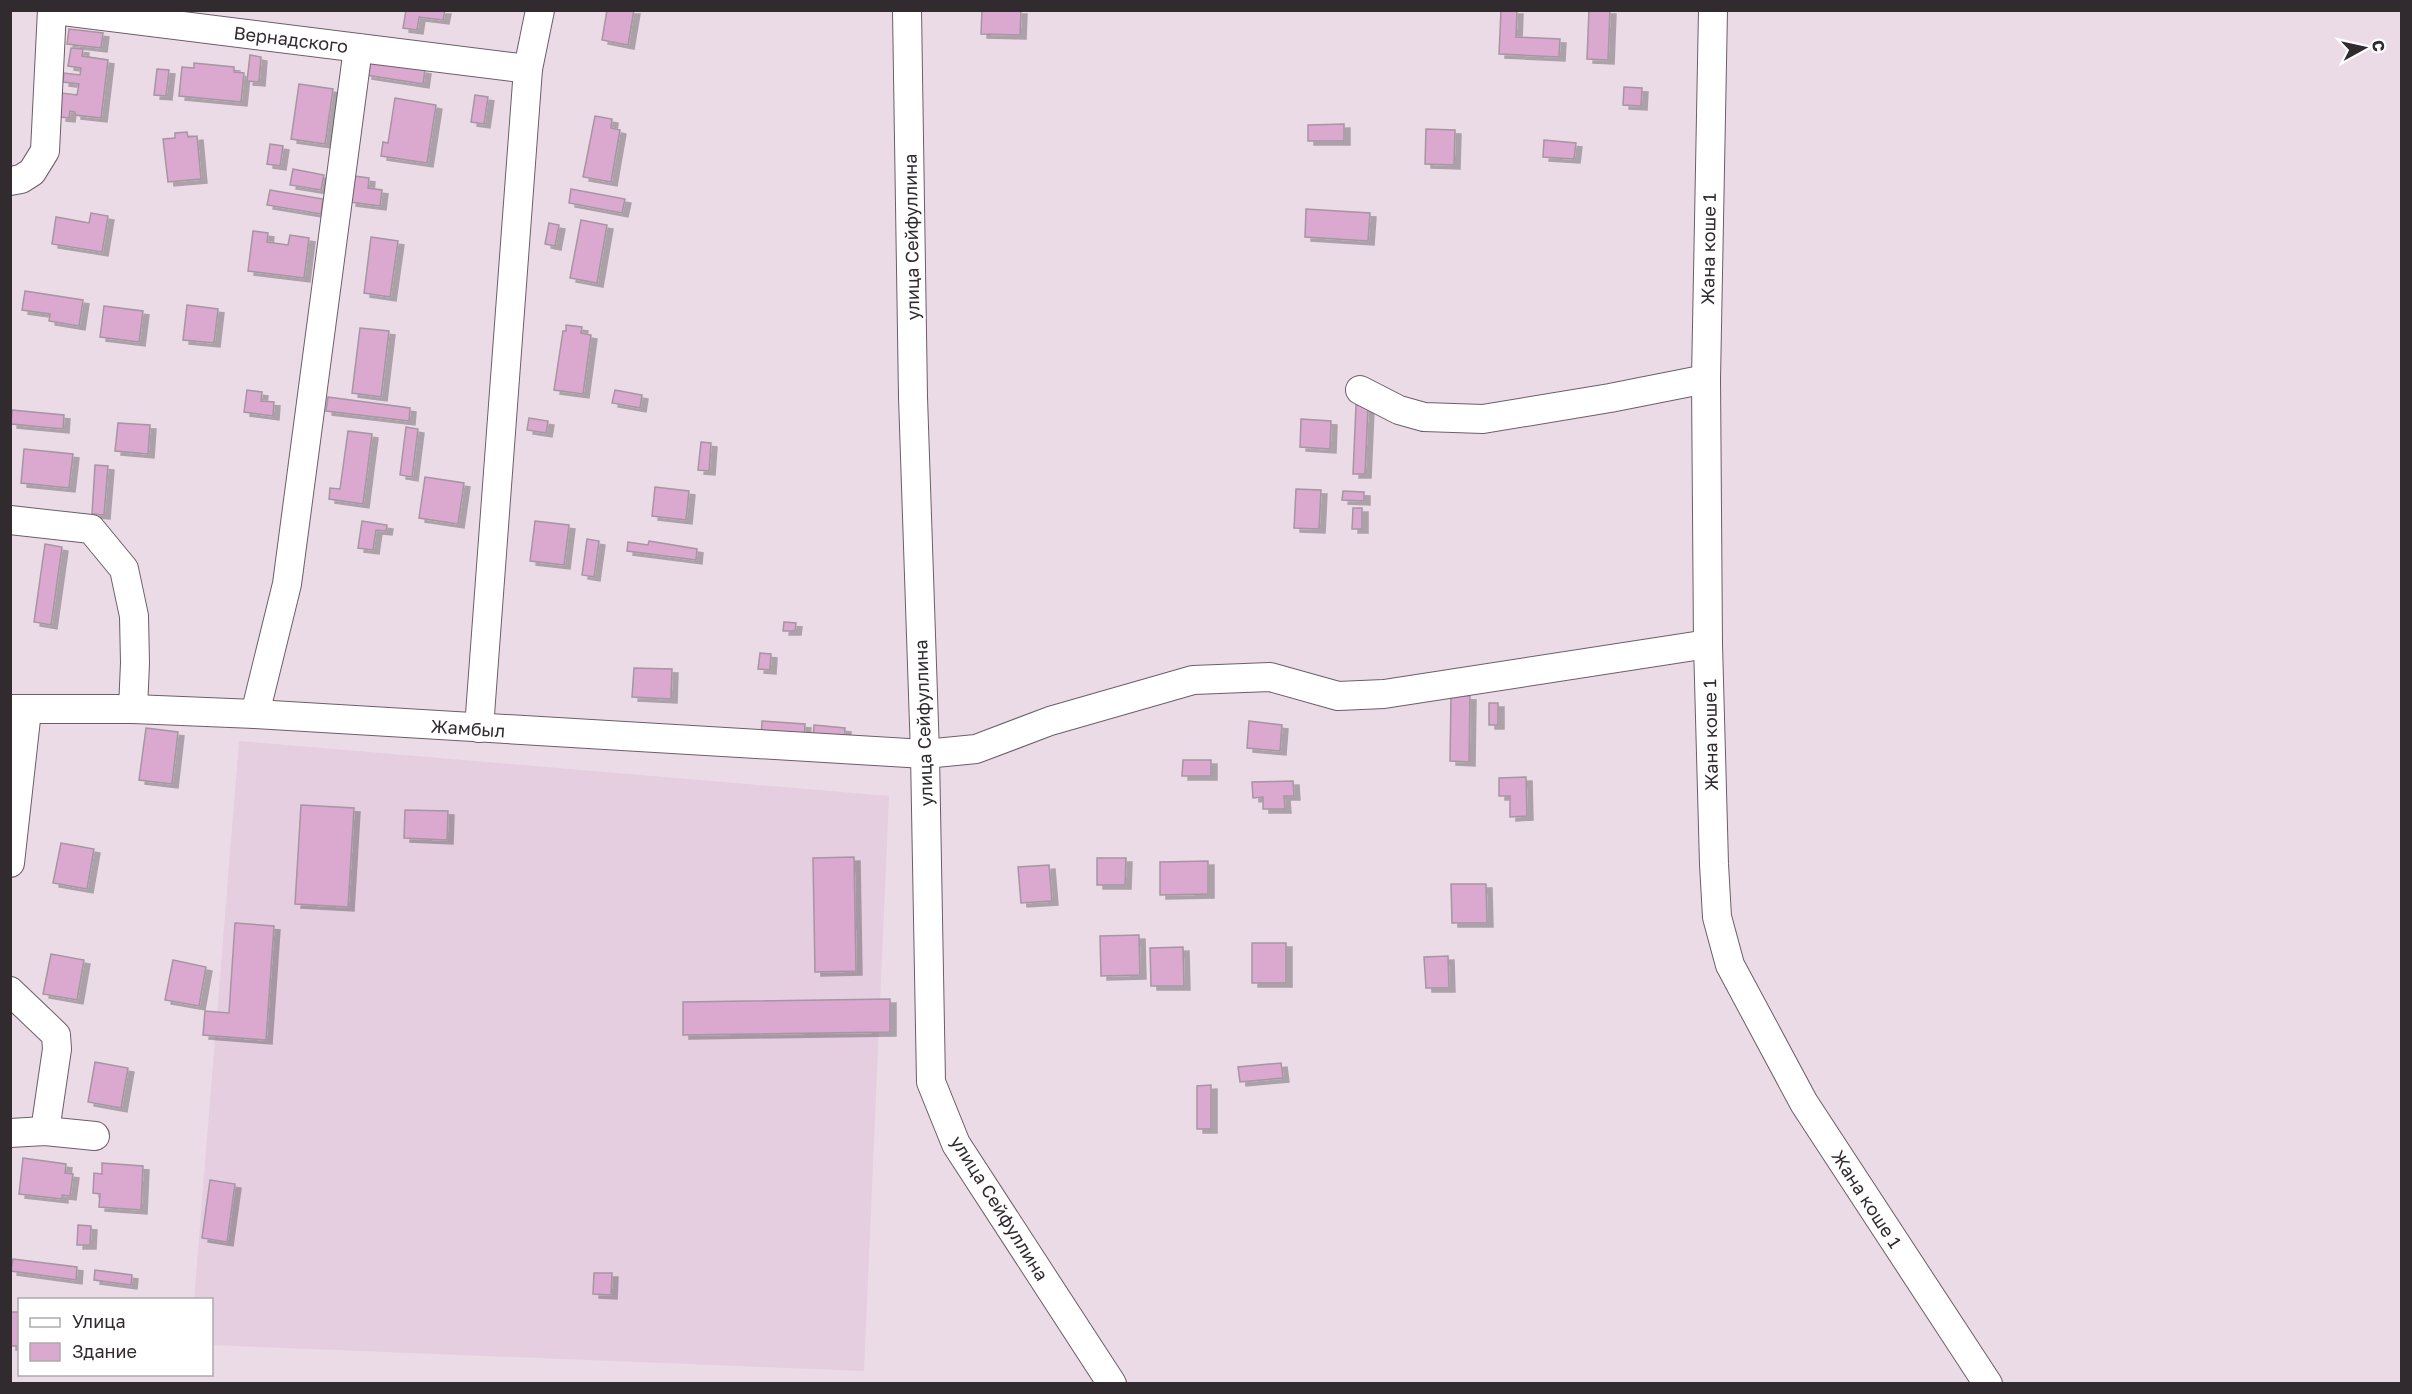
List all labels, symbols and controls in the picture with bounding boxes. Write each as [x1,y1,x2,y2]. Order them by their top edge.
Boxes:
north arrow [2334,18,2394,78]
street label: Вернадского [233,21,349,57]
text: С [2368,39,2390,53]
street label: улица Сейфуллина [899,153,923,321]
street label: Жана коше 1 [1696,193,1720,305]
street label: улица Сейфуллина [909,639,937,807]
street label: Жана коше 1 [1698,679,1722,791]
street label: Жамбыл [430,714,506,742]
street label: улица Сейфуллина [946,1131,1054,1285]
street label: Жана коше 1 [1827,1146,1907,1252]
legend [18,1298,213,1376]
text: Улица [72,1310,126,1332]
text: Здание [72,1340,137,1362]

